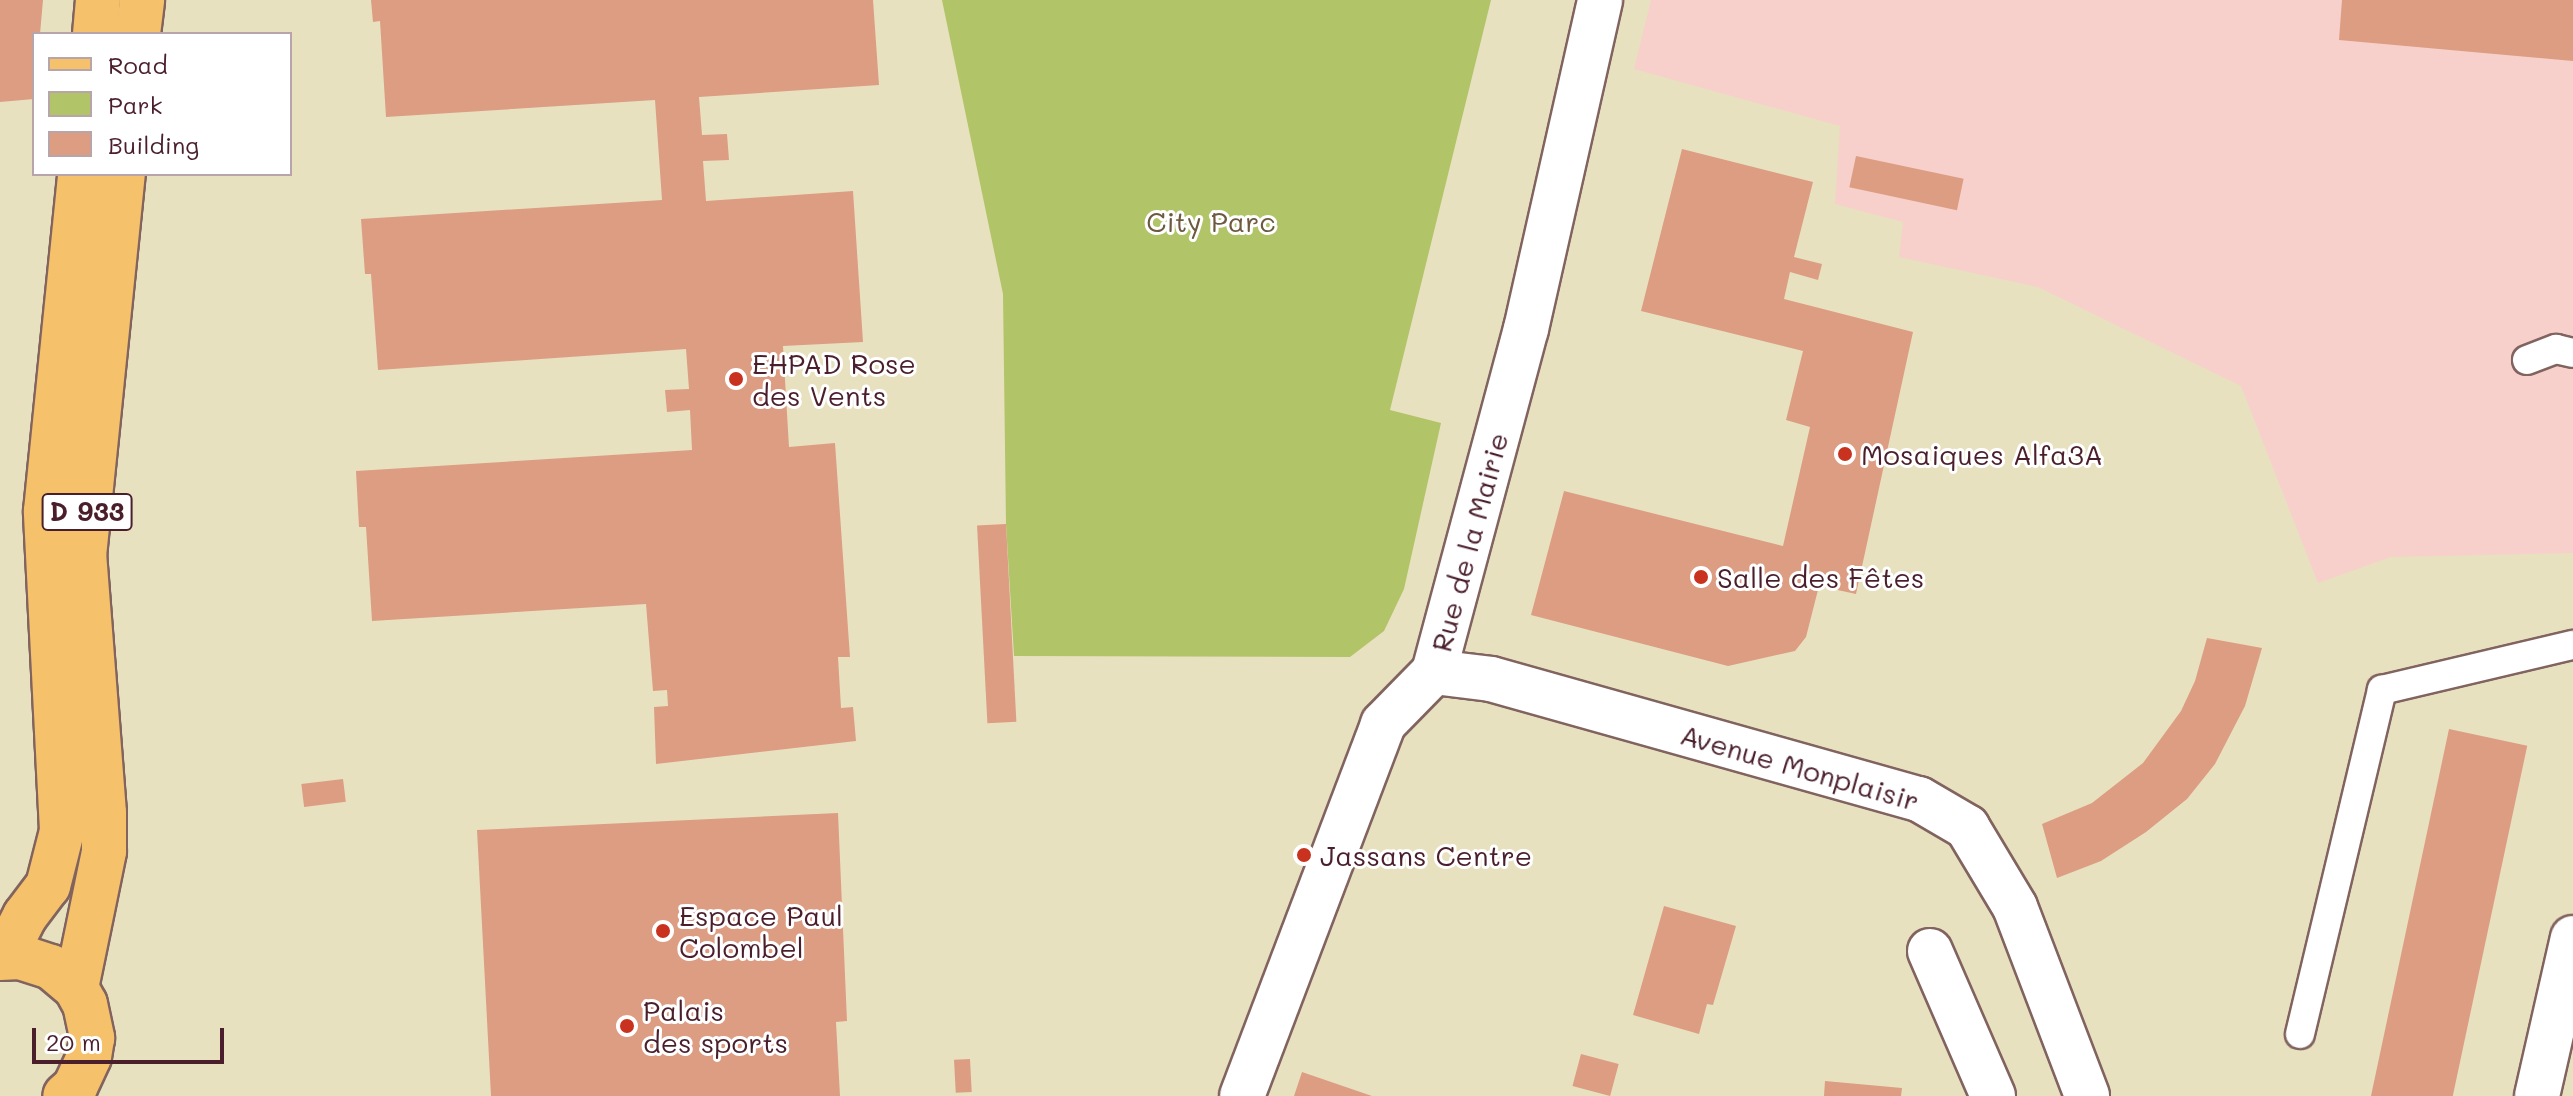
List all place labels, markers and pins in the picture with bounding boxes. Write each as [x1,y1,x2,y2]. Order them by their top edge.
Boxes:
place label: EHPAD Rose des Vents [752,346,916,412]
marker: EHPAD Rose des Vents [727,370,745,388]
place label: Mosaiques Alfa3A [1861,437,2103,471]
marker: Mosaiques Alfa3A [1836,445,1854,463]
place label: Salle des Fêtes [1717,560,1924,594]
marker: Salle des Fêtes [1692,568,1710,586]
place label: Jassans Centre [1320,838,1532,872]
marker: Jassans Centre [1295,846,1313,864]
place label: Espace Paul Colombel [679,898,843,964]
marker: Espace Paul Colombel [654,922,672,940]
place label: Palais des sports [643,993,788,1059]
marker: Palais des sports [618,1017,636,1035]

